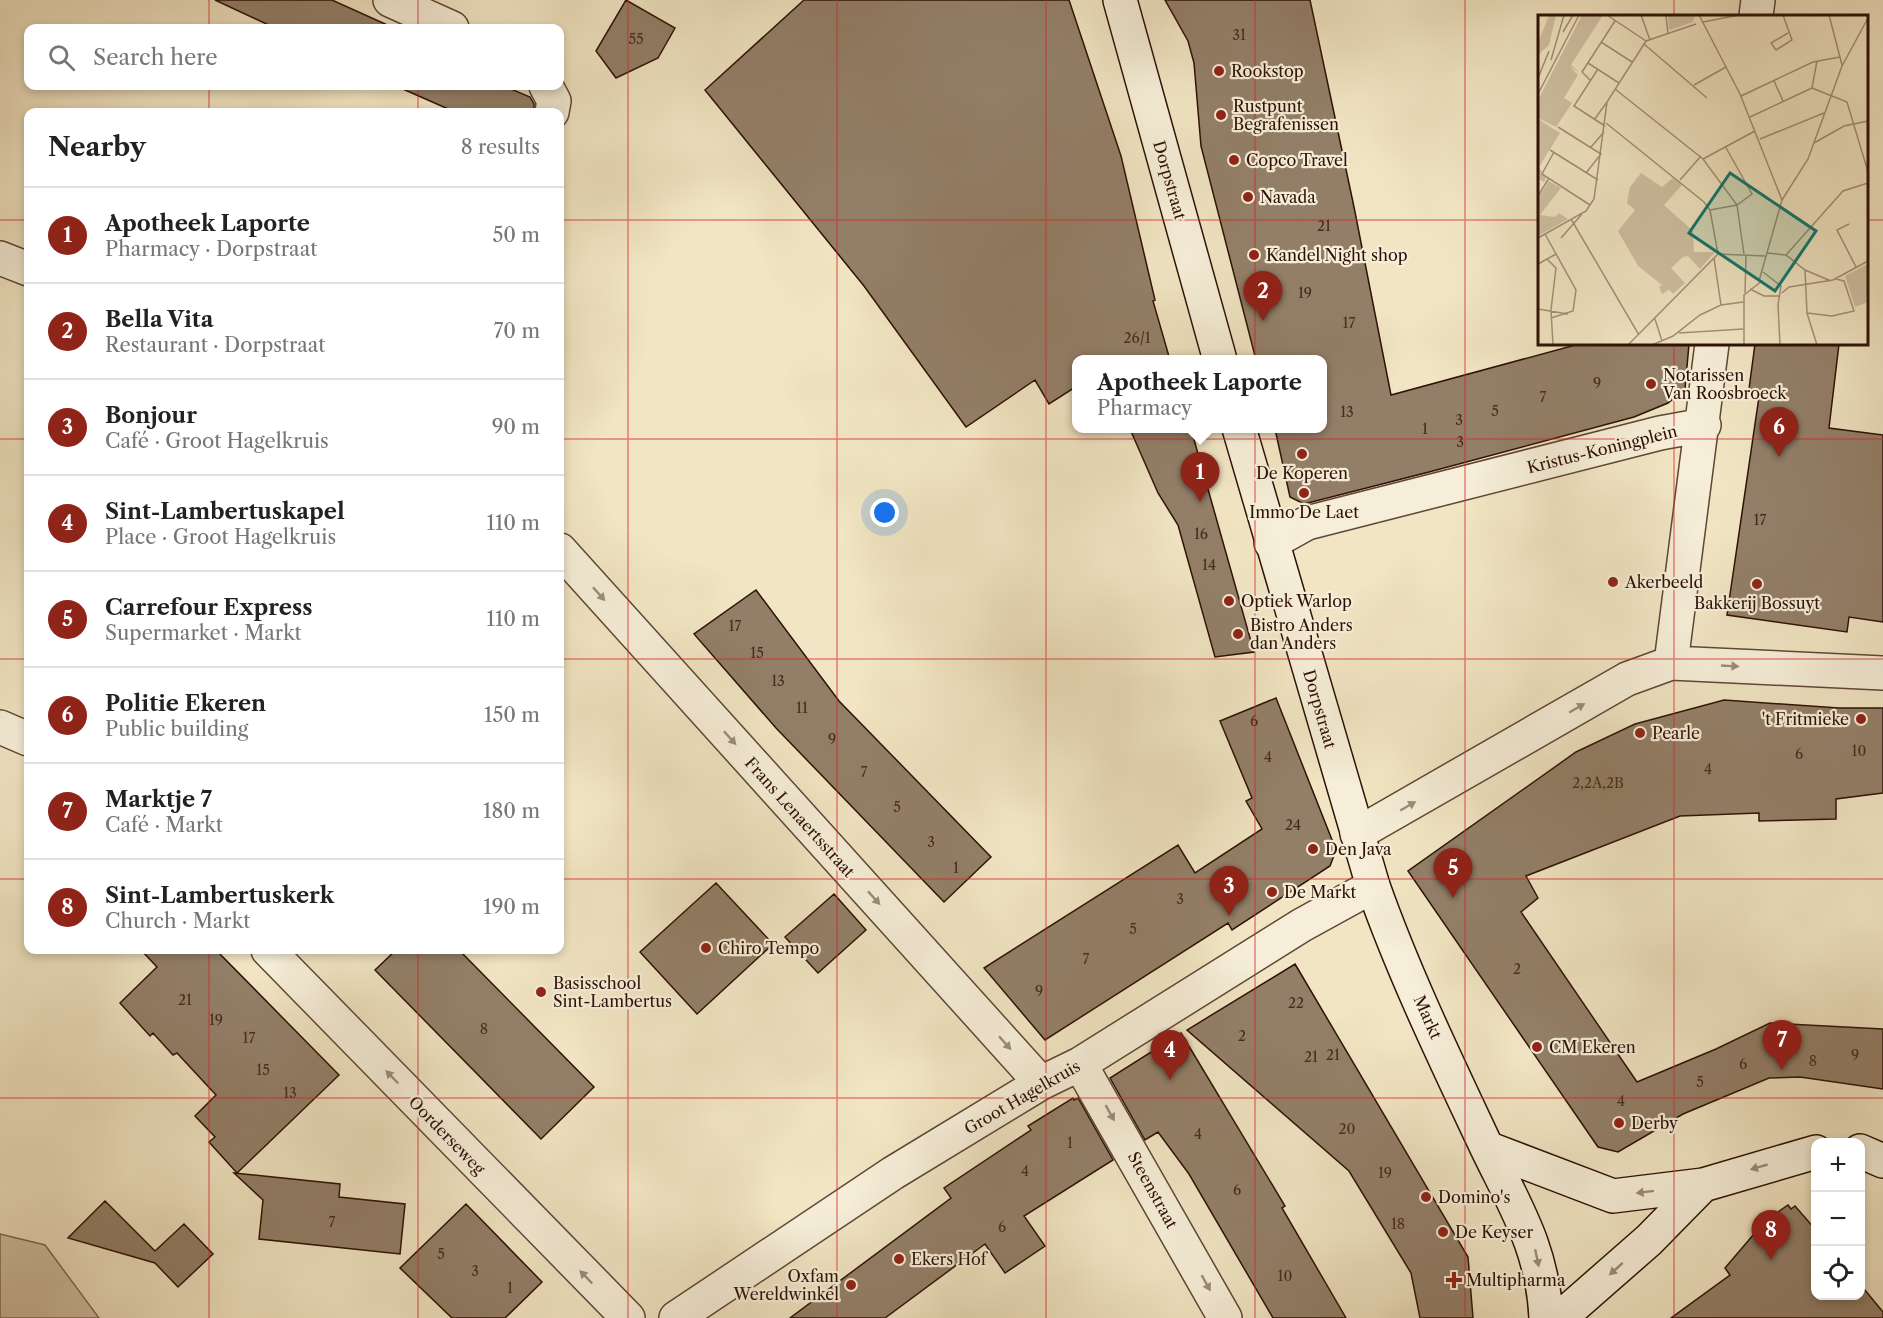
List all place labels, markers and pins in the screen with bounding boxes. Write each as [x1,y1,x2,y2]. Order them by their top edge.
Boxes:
place label: Rookstop [1231,61,1304,81]
marker: Rookstop [1212,64,1226,78]
place label: Rustpunt Begrafenissen [1233,96,1339,134]
marker: Rustpunt Begrafenissen [1214,108,1228,122]
place label: Copco Travel [1246,150,1348,170]
marker: Copco Travel [1227,153,1241,167]
place label: Navada [1260,187,1316,207]
marker: Navada [1241,190,1255,204]
place label: Kandel Night shop [1266,245,1408,265]
marker: Kandel Night shop [1247,248,1261,262]
pin: 2 [1244,272,1282,321]
place label: Notarissen Van Roosbroeck [1662,365,1787,403]
marker: Notarissen Van Roosbroeck [1644,377,1658,391]
pin: 6 [1760,408,1798,457]
marker: De Koperen [1295,447,1309,461]
pin: 1 [1180,452,1220,502]
place label: De Koperen [1256,463,1348,483]
marker: Immo De Laet [1297,486,1311,500]
place label: Immo De Laet [1249,502,1359,522]
place label: Akerbeeld [1624,572,1704,592]
marker: Akerbeeld [1606,575,1620,589]
marker: Bakkerij Bossuyt [1750,577,1764,591]
place label: Optiek Warlop [1241,591,1352,611]
place label: Bakkerij Bossuyt [1694,593,1820,613]
marker: Optiek Warlop [1222,594,1236,608]
place label: Bistro Anders dan Anders [1250,615,1353,653]
marker: Bistro Anders dan Anders [1231,627,1245,641]
place label: 't Fritmieke [1762,709,1849,729]
marker: 't Fritmieke [1854,712,1868,726]
place label: Pearle [1652,723,1700,743]
marker: Pearle [1633,726,1647,740]
place label: Den Java [1325,839,1392,859]
marker: Den Java [1306,842,1320,856]
pin: 5 [1434,848,1472,898]
pin: 3 [1210,866,1248,916]
place label: De Markt [1284,882,1357,902]
marker: De Markt [1265,885,1279,899]
place label: Chiro Tempo [718,938,820,958]
marker: Chiro Tempo [699,941,713,955]
place label: Basisschool Sint-Lambertus [553,973,672,1011]
marker: Basisschool Sint-Lambertus [534,985,548,999]
pin: 7 [1762,1020,1802,1070]
pin: 4 [1150,1030,1190,1080]
place label: CM Ekeren [1549,1037,1636,1057]
marker: CM Ekeren [1530,1040,1544,1054]
place label: Derby [1631,1113,1679,1133]
marker: Derby [1612,1116,1626,1130]
place label: Domino's [1438,1187,1510,1207]
marker: Domino's [1419,1190,1433,1204]
pin: 8 [1752,1210,1790,1260]
place label: De Keyser [1455,1222,1533,1242]
marker: De Keyser [1436,1225,1450,1239]
place label: Ekers Hof [911,1249,989,1269]
marker: Ekers Hof [892,1252,906,1266]
place label: Oxfam Wereldwinkel [733,1266,839,1304]
place label: Multipharma [1466,1270,1566,1290]
marker: Multipharma [1447,1273,1461,1287]
marker: Oxfam Wereldwinkel [844,1278,858,1292]

